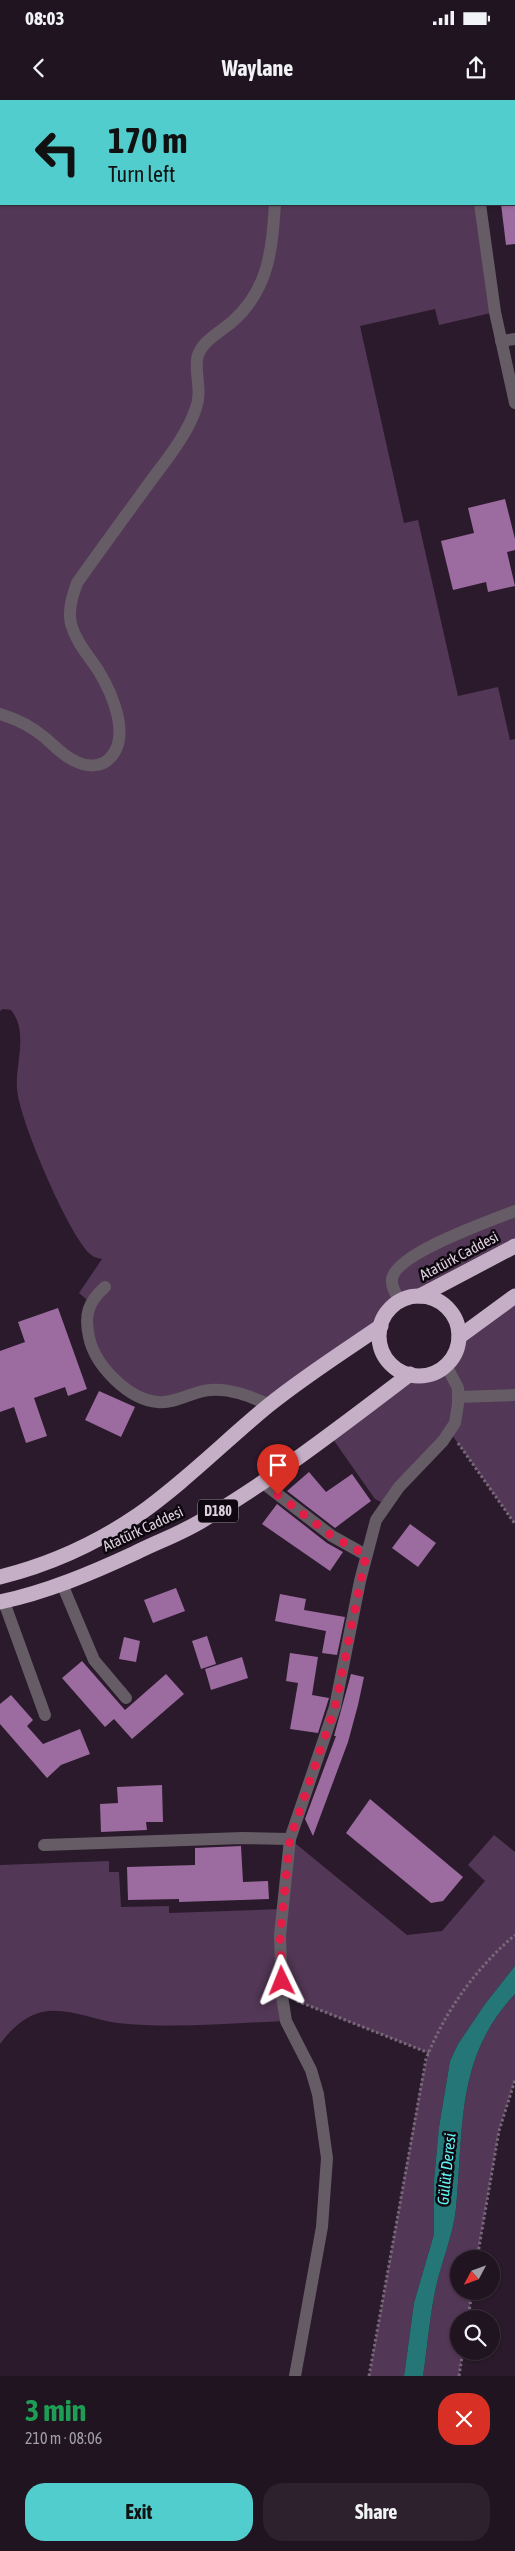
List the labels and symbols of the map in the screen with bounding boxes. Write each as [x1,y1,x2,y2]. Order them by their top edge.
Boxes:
street label: Atatürk Caddesi [416,1228,501,1283]
pin [257,1444,299,1495]
road number: D180 [198,1500,238,1522]
street label: Atatürk Caddesi [100,1503,186,1555]
position arrow [255,1954,307,2006]
water label: Gülüt Deresi [433,2132,459,2206]
north arrow [450,2250,500,2300]

